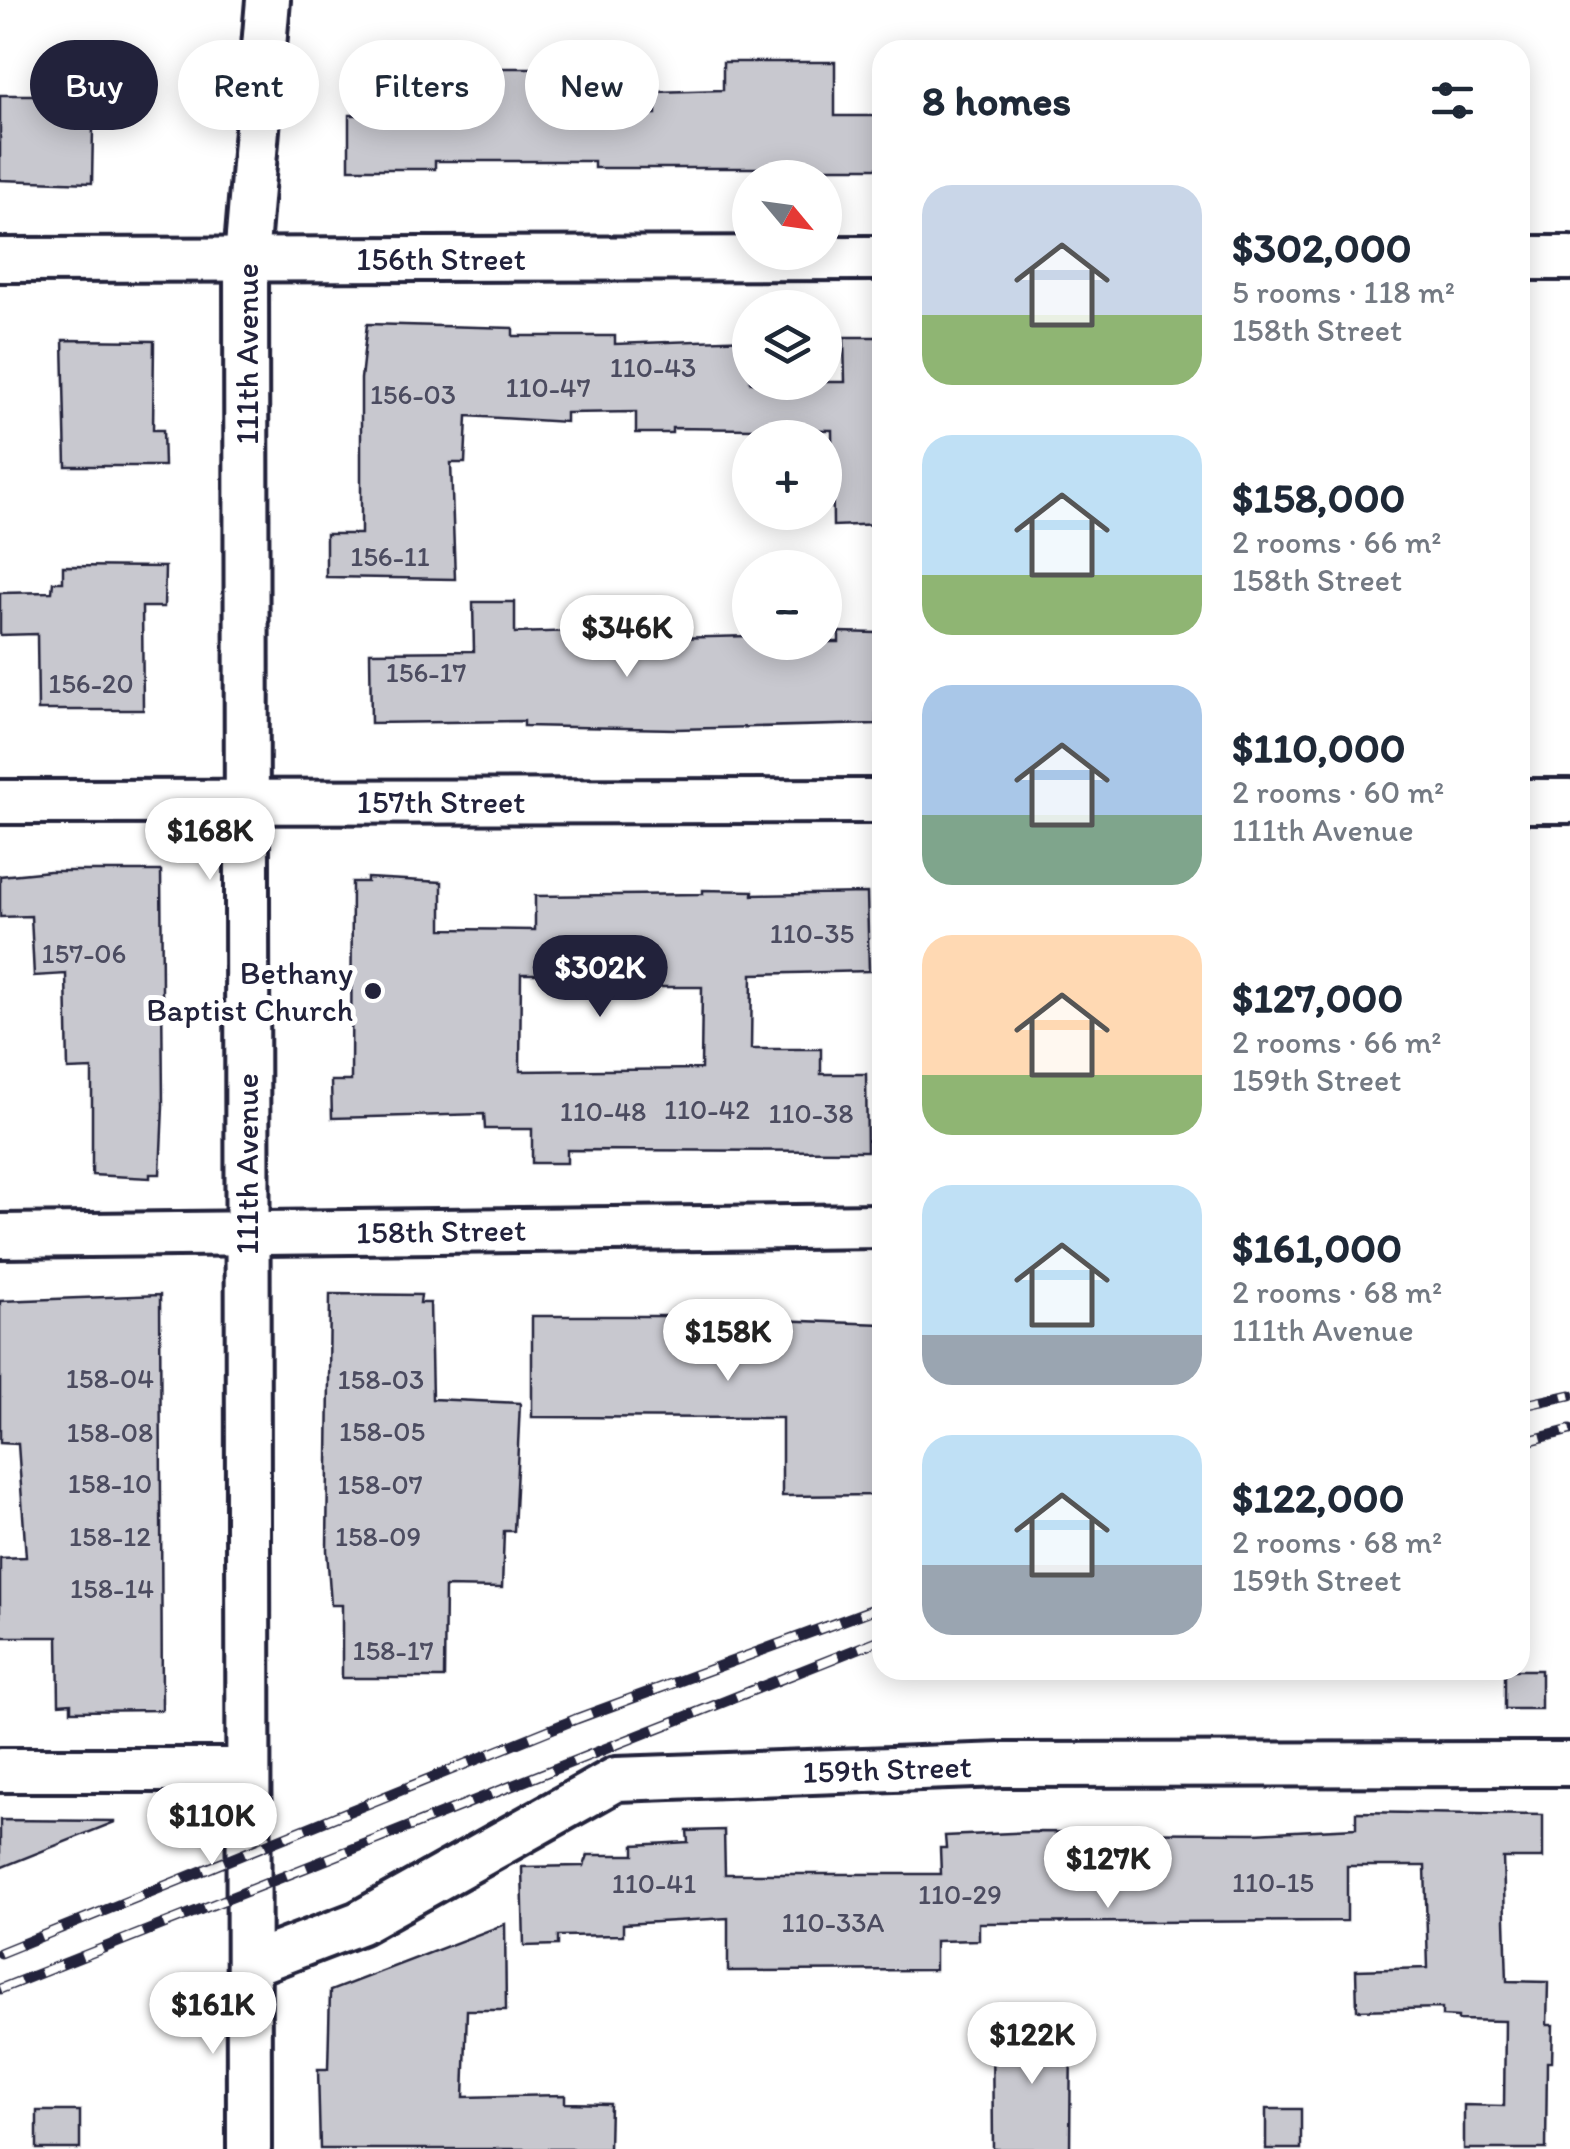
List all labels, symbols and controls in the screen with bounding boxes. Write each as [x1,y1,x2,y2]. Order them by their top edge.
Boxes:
chip: Buy [30,40,158,130]
chip: Rent [178,40,319,130]
chip: Filters [339,40,505,130]
chip: New [525,40,659,130]
icon: filters [1425,73,1480,128]
text: 8 homes [922,75,1071,126]
north arrow [732,160,842,270]
map controls [732,160,842,660]
text: $302,000 [1232,222,1412,273]
icon: home [1002,225,1122,345]
street label: 156th Street [356,240,526,278]
street label: 111th Avenue [228,263,266,445]
text: 5 rooms · 118 m² [1232,273,1455,311]
button: layers [732,290,842,400]
text: 158th Street [1232,311,1402,349]
house number: 110-43 [610,350,696,384]
house number: 110-47 [505,370,591,404]
house number: 156-03 [370,377,456,411]
button: + [732,420,842,530]
text: $158,000 [1232,472,1405,523]
icon: home [1002,475,1122,595]
text: 2 rooms · 66 m² [1232,523,1442,561]
house number: 156-11 [350,539,430,573]
button: − [732,550,842,660]
text: 158th Street [1232,561,1402,599]
pin: $346K [557,595,697,680]
text: $346K [582,608,672,646]
house number: 156-17 [386,655,466,689]
house number: 156-20 [48,666,134,700]
text: $110,000 [1232,722,1406,773]
icon: home [1002,725,1122,845]
text: 2 rooms · 60 m² [1232,773,1444,811]
street label: 157th Street [357,783,525,821]
pin: $168K [140,798,280,883]
text: $168K [167,811,253,849]
text: 111th Avenue [1232,811,1414,849]
house number: 110-35 [770,916,854,950]
pin: $302K [530,935,670,1020]
house number: 157-06 [42,936,126,970]
text: $302K [555,948,645,986]
place label: Bethany Baptist Church [146,954,353,1029]
text: $127,000 [1232,972,1403,1023]
icon: home [1002,975,1122,1095]
marker: Bethany Baptist Church [362,980,384,1002]
text: 2 rooms · 66 m² [1232,1023,1442,1061]
text: 159th Street [1232,1061,1401,1099]
street label: 111th Avenue [228,1073,266,1255]
house number: 110-42 [664,1092,750,1126]
house number: 110-48 [560,1094,646,1128]
house number: 110-38 [768,1096,854,1130]
street label: 158th Street [356,1211,526,1251]
text: $161,000 [1232,1222,1402,1273]
icon: home [1002,1225,1122,1345]
text: 2 rooms · 68 m² [1232,1273,1442,1311]
pin: $158K [658,1299,798,1384]
text: 111th Avenue [1232,1311,1414,1349]
text: $158K [685,1312,771,1350]
house number: 158-04 [66,1361,154,1395]
house number: 158-03 [338,1362,424,1396]
house number: 158-05 [339,1414,425,1448]
house number: 158-08 [67,1415,153,1449]
house number: 158-10 [68,1466,152,1500]
house number: 158-07 [337,1467,423,1501]
text: $122,000 [1232,1472,1405,1523]
icon: home [1002,1475,1122,1595]
house number: 158-12 [69,1519,151,1553]
house number: 158-09 [335,1519,421,1553]
text: 2 rooms · 68 m² [1232,1523,1442,1561]
text: 159th Street [1232,1561,1401,1599]
house number: 158-14 [70,1571,154,1605]
house number: 158-17 [352,1633,434,1667]
street label: 159th Street [802,1747,972,1791]
pin: $110K [142,1783,282,1868]
text: $110K [169,1796,255,1834]
pin: $127K [1038,1826,1178,1911]
text: $127K [1066,1839,1150,1877]
house number: 110-15 [1232,1865,1314,1899]
house number: 110-41 [612,1866,696,1900]
house number: 110-29 [918,1877,1002,1911]
house number: 110-33A [782,1905,885,1939]
pin: $161K [143,1972,283,2057]
text: $161K [171,1985,255,2023]
pin: $122K [962,2002,1102,2087]
text: $122K [989,2015,1075,2053]

